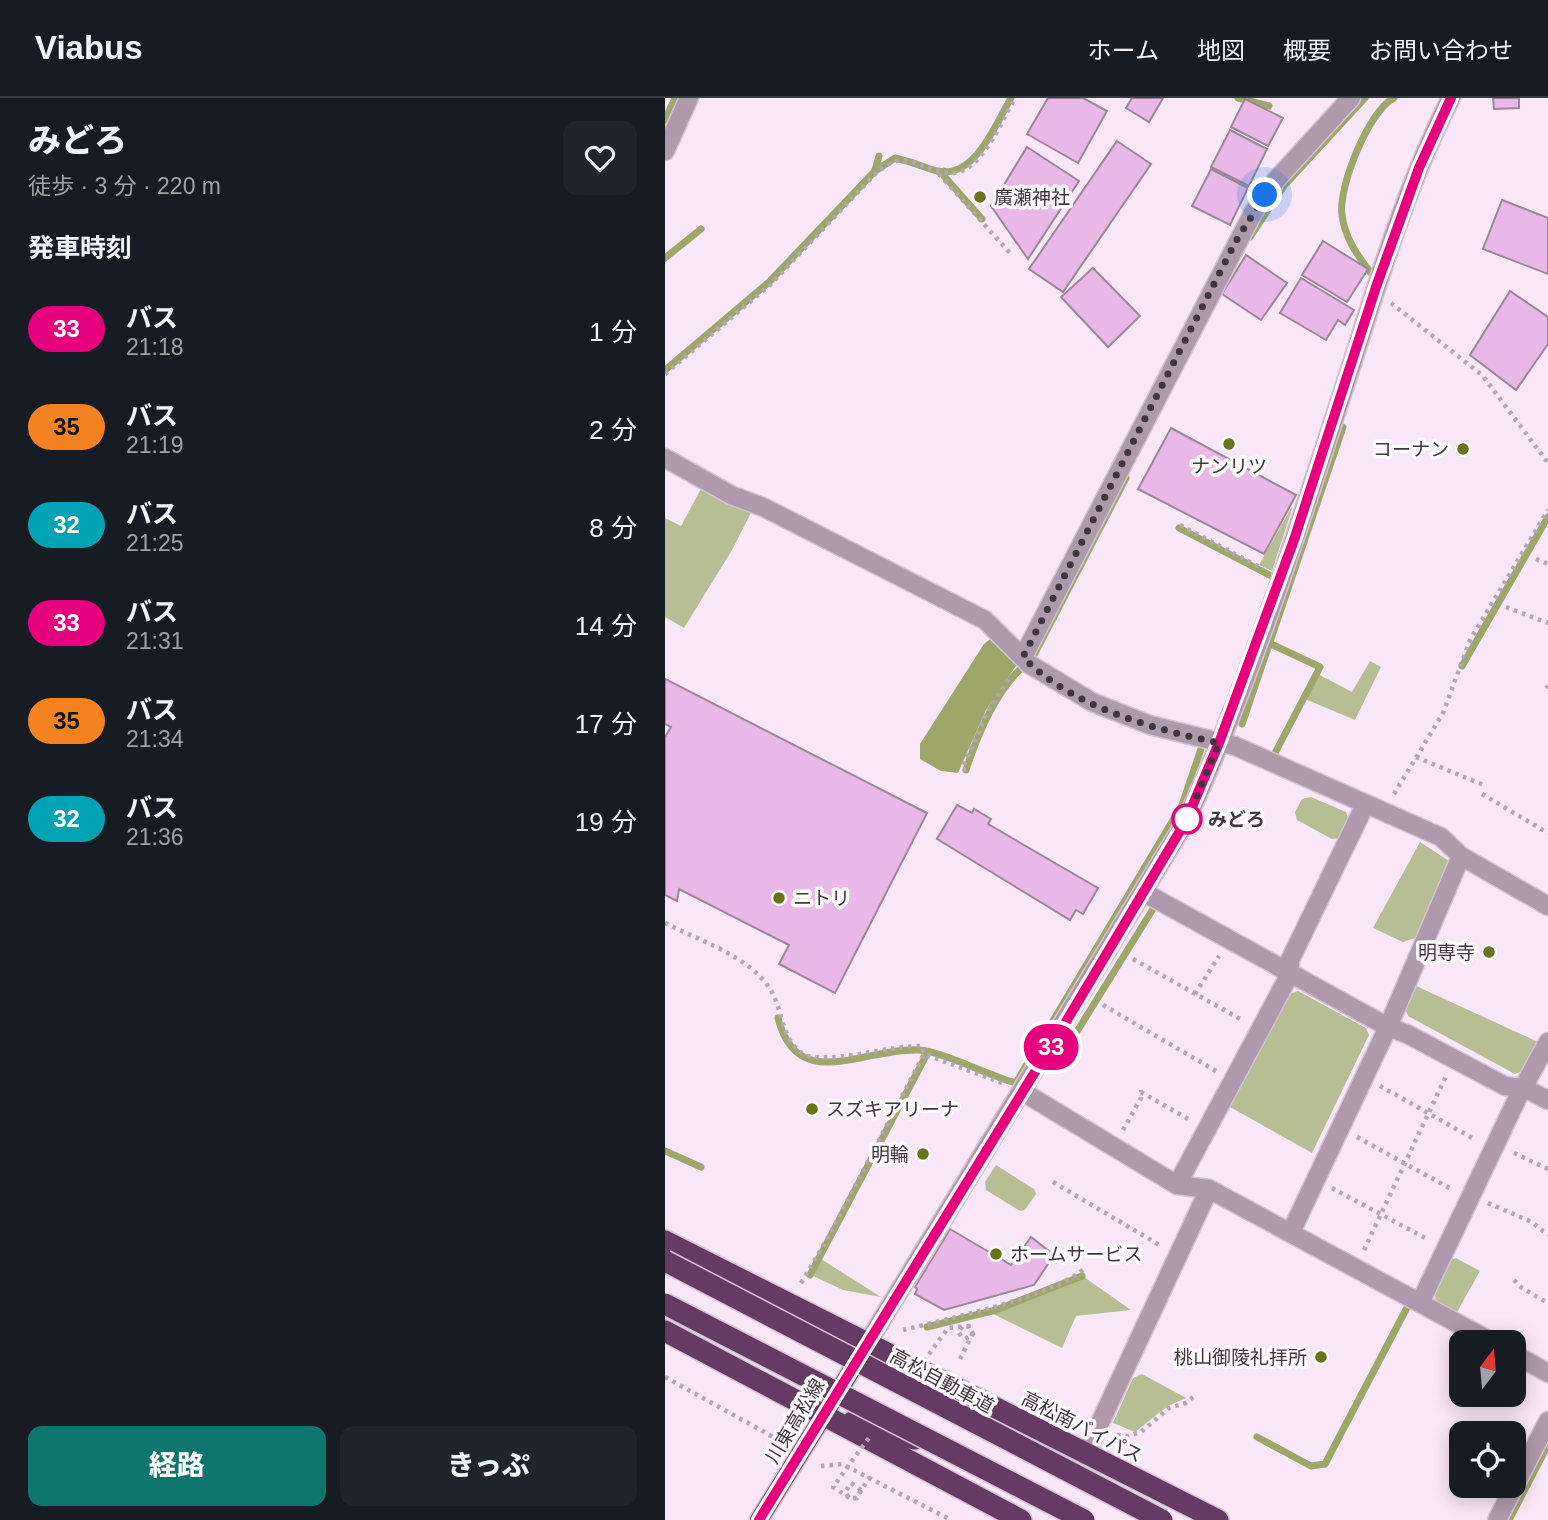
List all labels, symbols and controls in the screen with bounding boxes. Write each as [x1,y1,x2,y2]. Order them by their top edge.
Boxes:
text: Viabus [35,29,143,66]
text: ホーム [1088,37,1159,64]
text: 地図 [1197,37,1245,64]
text: 概要 [1283,37,1331,64]
text: お問い合わせ [1369,37,1513,64]
button: heart [563,121,637,195]
text: みどろ [28,122,127,159]
text: 徒歩 · 3 分 · 220 m [28,173,221,199]
your location [1247,177,1282,212]
place label: 廣瀬神社 [994,187,1070,208]
marker: 廣瀬神社 [972,189,988,205]
text: 発車時刻 [28,233,132,263]
text: バス [126,303,178,333]
text: 33 [53,315,80,342]
text: 1 分 [589,317,637,347]
text: 21:18 [126,334,184,360]
text: バス [126,401,178,431]
text: 35 [53,413,80,440]
text: 2 分 [589,415,637,445]
text: 21:19 [126,432,184,458]
marker: ナンリツ [1221,436,1237,452]
place label: コーナン [1373,439,1449,460]
marker: コーナン [1455,441,1471,457]
place label: ナンリツ [1191,456,1267,477]
text: バス [126,499,178,529]
text: 32 [53,511,80,538]
text: 8 分 [589,513,637,543]
text: 21:25 [126,530,184,556]
text: バス [126,597,178,627]
text: 33 [53,609,80,636]
text: 14 分 [575,611,637,641]
text: 21:31 [126,628,184,654]
text: バス [126,695,178,725]
text: 35 [53,707,80,734]
text: 17 分 [575,709,637,739]
text: 21:34 [126,726,184,752]
text: バス [126,793,178,823]
marker: みどろ [1172,804,1202,834]
text: 32 [53,805,80,832]
text: 19 分 [575,807,637,837]
place label: みどろ [1208,809,1265,830]
text: 21:36 [126,824,184,850]
place label: ニトリ [793,888,850,909]
marker: ニトリ [771,890,787,906]
place label: 明専寺 [1418,942,1475,963]
marker: 明専寺 [1481,944,1497,960]
line badge: 33 [1019,1024,1083,1070]
text: 33 [1038,1033,1064,1060]
place label: スズキアリーナ [826,1099,959,1120]
marker: スズキアリーナ [804,1101,820,1117]
place label: 明輪 [871,1144,909,1165]
marker: 明輪 [915,1146,931,1162]
place label: ホームサービス [1010,1244,1142,1265]
marker: ホームサービス [988,1246,1004,1262]
north arrow [1449,1330,1526,1407]
map controls [1449,1330,1526,1498]
street label: 高松自動車道 [887,1345,997,1417]
place label: 桃山御陵礼拝所 [1174,1347,1307,1368]
marker: 桃山御陵礼拝所 [1313,1349,1329,1365]
street label: 川東高松線 [762,1375,828,1467]
street label: 高松南バイパス [1018,1388,1146,1466]
button: locate [1449,1421,1526,1498]
button: 経路 [28,1426,326,1506]
button: きっぷ [340,1426,637,1506]

